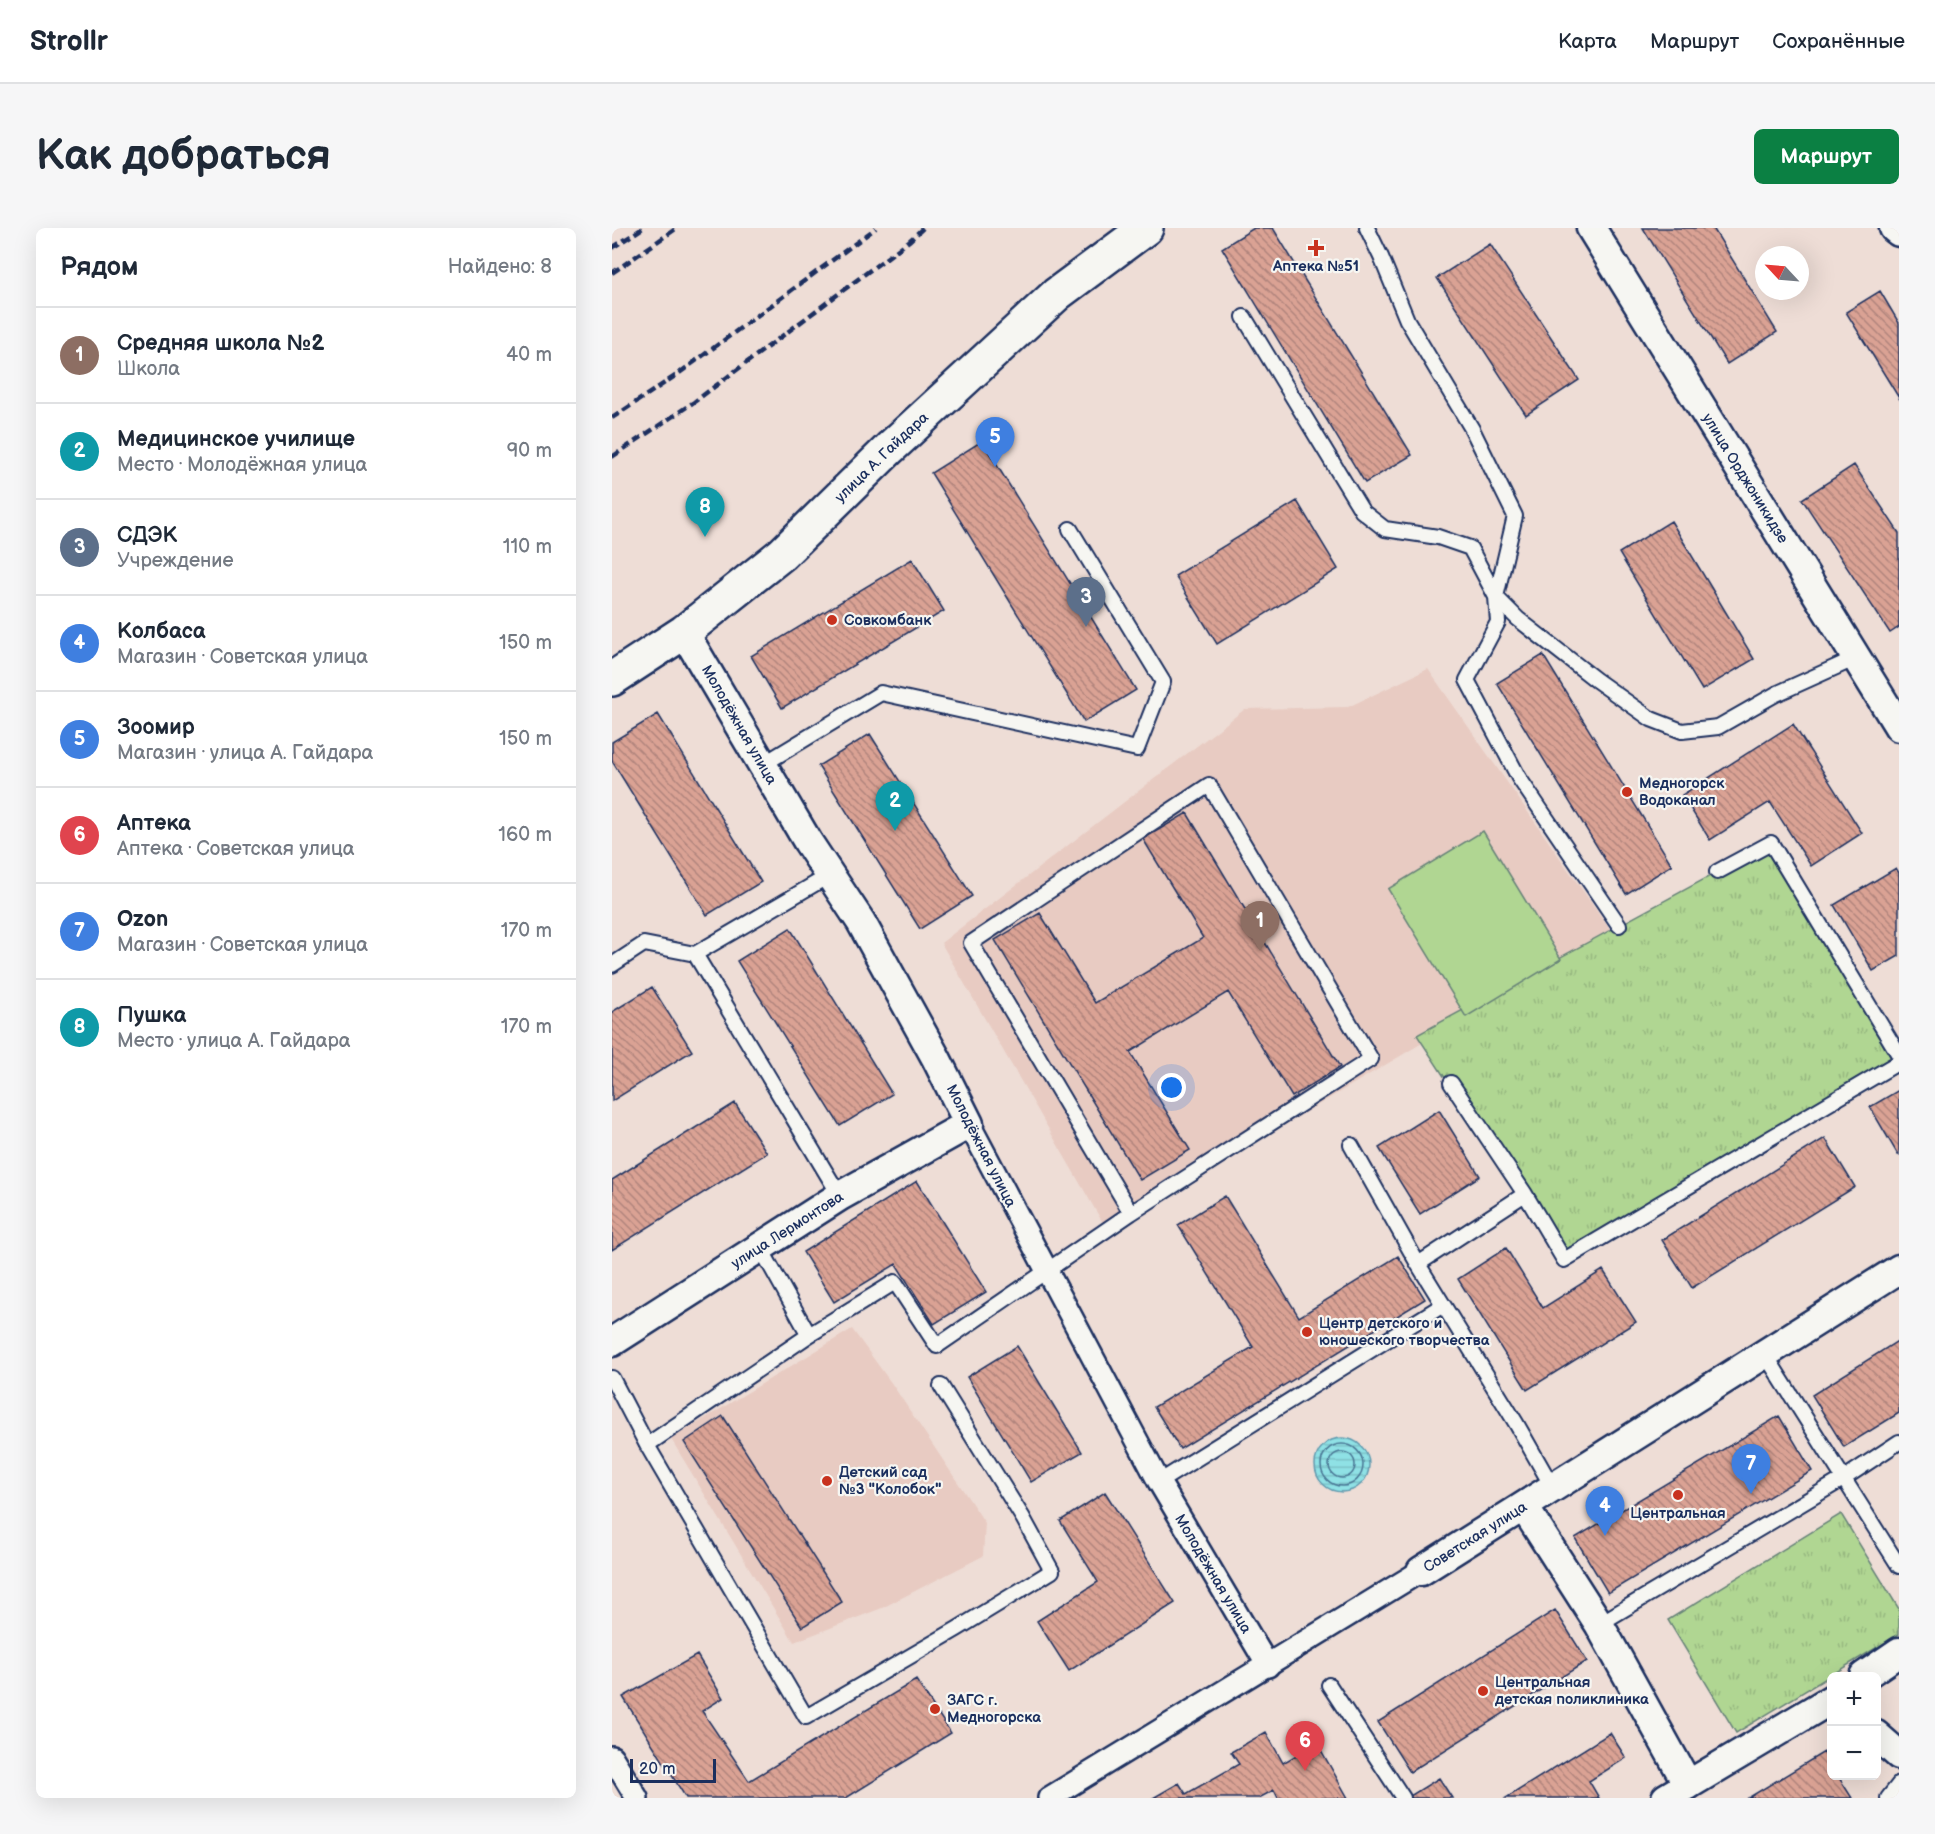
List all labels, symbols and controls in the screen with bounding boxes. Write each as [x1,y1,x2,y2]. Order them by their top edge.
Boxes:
text: Strollr [30,25,108,58]
text: Карта [1558,29,1617,54]
text: Маршрут [1650,29,1739,54]
text: Сохранённые [1772,29,1905,54]
button: Маршрут [1754,129,1899,184]
text: Как добраться [36,131,331,182]
marker: Аптека №51 [1309,241,1323,255]
north arrow [1755,246,1809,300]
text: Рядом [60,252,138,283]
text: Найдено: 8 [448,255,552,279]
place label: Аптека №51 [1272,257,1359,276]
text: Средняя школа №2 [117,330,325,357]
text: 1 [75,343,84,367]
text: 40 m [506,343,552,367]
text: Школа [117,357,180,381]
street label: улица А. Гайдара [831,408,932,507]
street label: улица Орджоникидзе [1698,410,1793,547]
pin: 5 [976,418,1015,467]
text: Медицинское училище [117,426,355,453]
text: 2 [74,439,85,463]
text: 90 m [507,439,552,463]
text: Место · Молодёжная улица [117,453,367,477]
pin: 8 [686,488,724,537]
text: СДЭК [117,522,177,549]
text: 3 [74,535,85,559]
text: 110 m [503,535,552,559]
text: Учреждение [117,549,234,573]
pin: 3 [1066,578,1106,627]
place label: Совкомбанк [844,611,932,630]
marker: Совкомбанк [825,613,839,627]
text: Колбаса [117,618,206,645]
text: 4 [74,631,85,655]
text: 150 m [499,631,552,655]
text: Магазин · Советская улица [117,645,368,669]
street label: Молодёжная улица [697,662,781,788]
text: Зоомир [117,714,195,741]
text: 5 [74,727,85,751]
text: 150 m [499,727,552,751]
text: Магазин · улица А. Гайдара [117,741,373,765]
place label: Медногорск Водоканал [1639,774,1725,810]
pin: 2 [876,782,914,831]
marker: Медногорск Водоканал [1620,785,1634,799]
text: Аптека [117,810,191,837]
text: 6 [73,823,86,847]
text: 160 m [498,823,552,847]
text: Аптека · Советская улица [117,837,355,861]
pin: 1 [1240,902,1280,951]
text: Ozon [117,906,168,933]
text: 7 [74,919,85,943]
text: 170 m [501,919,552,943]
text: Магазин · Советская улица [117,933,368,957]
text: Пушка [117,1002,186,1029]
text: 8 [73,1015,86,1039]
text: 170 m [501,1015,552,1039]
text: Место · улица А. Гайдара [117,1029,351,1053]
your location [1157,1073,1186,1102]
street label: Молодёжная улица [942,1081,1020,1211]
street label: улица Лермонтова [728,1187,847,1273]
place label: Центр детского и юношеского творчества [1319,1314,1490,1350]
marker: Центр детского и юношеского творчества [1300,1325,1314,1339]
pin: 7 [1732,1444,1770,1494]
place label: Детский сад №3 "Колобок" [839,1463,942,1499]
marker: Детский сад №3 "Колобок" [820,1474,834,1488]
pin: 4 [1586,1486,1624,1536]
marker: Центральная [1671,1488,1685,1502]
street label: Советская улица [1420,1497,1531,1577]
place label: Центральная [1630,1504,1726,1523]
street label: Молодёжная улица [1171,1511,1256,1637]
map controls [1827,1672,1881,1780]
button: + [1827,1672,1881,1726]
place label: Центральная детская поликлиника [1494,1673,1649,1709]
marker: Центральная детская поликлиника [1476,1684,1490,1698]
place label: ЗАГС г. Медногорска [947,1691,1041,1727]
marker: ЗАГС г. Медногорска [928,1702,942,1716]
pin: 6 [1286,1722,1324,1771]
button: − [1827,1726,1881,1780]
scale bar [630,1756,716,1784]
text: 20 m [639,1760,675,1779]

